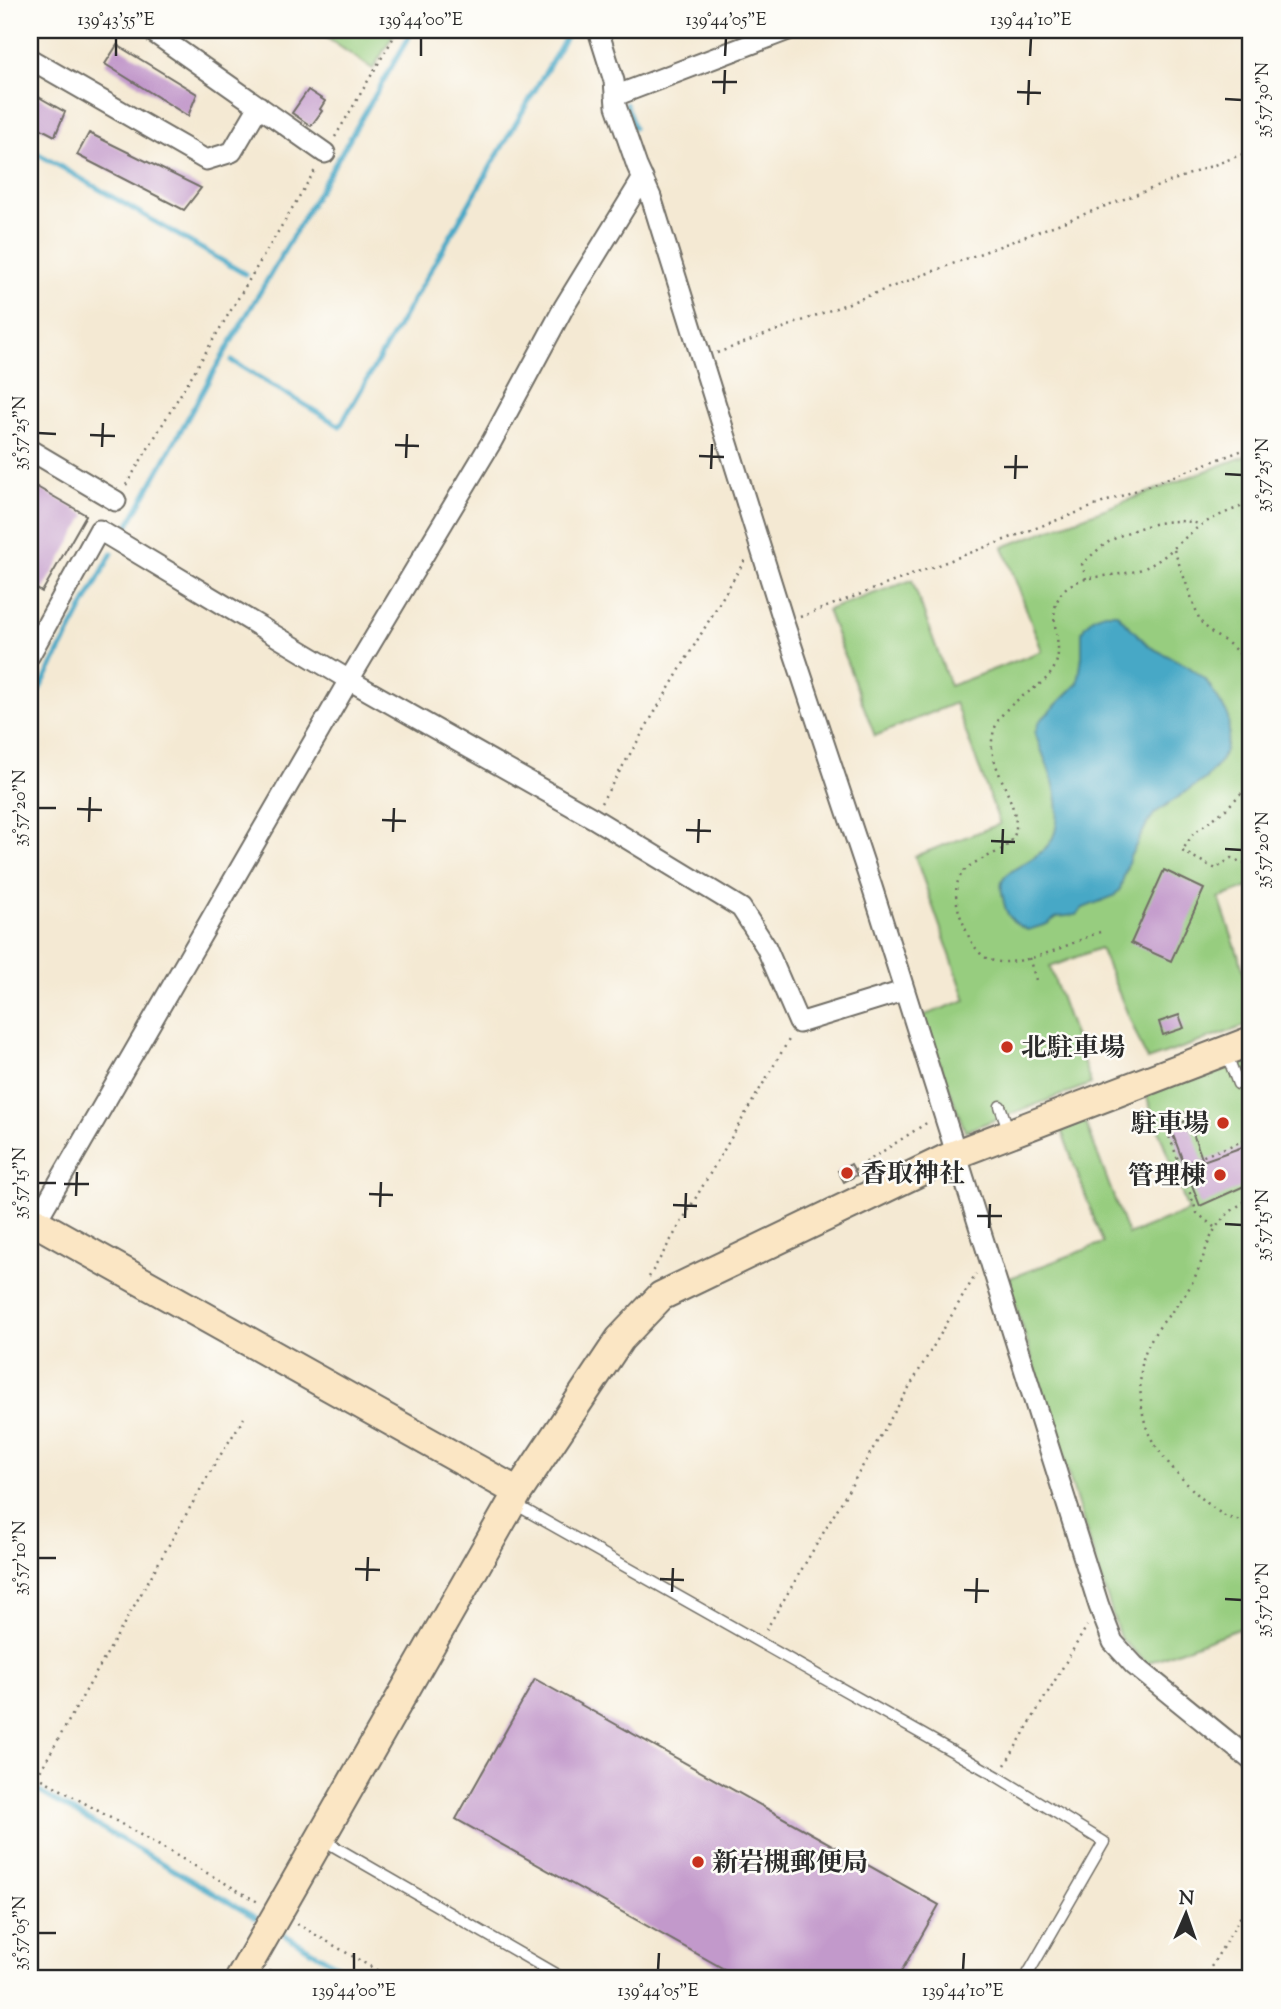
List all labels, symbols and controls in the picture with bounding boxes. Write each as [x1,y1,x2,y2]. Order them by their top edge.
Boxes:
text: 139°43'55"E [77,8,155,34]
text: 139°44'00"E [379,8,463,34]
text: 139°44'05"E [685,8,767,34]
text: 139°44'10"E [990,8,1072,34]
text: 35°57'30"N [1251,62,1277,138]
text: 35°57'25"N [8,396,34,470]
text: 35°57'25"N [1251,438,1277,512]
text: 35°57'20"N [8,769,34,847]
text: 35°57'20"N [1251,811,1277,889]
place label: 北駐車場 [1021,1031,1125,1068]
marker: 北駐車場 [999,1039,1015,1055]
place label: 駐車場 [1131,1107,1209,1144]
marker: 駐車場 [1215,1115,1231,1131]
text: 35°57'15"N [8,1147,34,1219]
place label: 香取神社 [861,1157,965,1194]
place label: 管理棟 [1128,1159,1206,1196]
marker: 香取神社 [839,1165,855,1181]
marker: 管理棟 [1212,1167,1228,1183]
text: 35°57'15"N [1251,1189,1277,1261]
text: 35°57'10"N [8,1520,34,1596]
text: 35°57'10"N [1251,1562,1277,1638]
place label: 新岩槻郵便局 [712,1846,868,1883]
marker: 新岩槻郵便局 [690,1854,706,1870]
north arrow [1152,1880,1222,1950]
text: N [1178,1886,1195,1913]
text: 35°57'05"N [8,1896,34,1970]
text: 139°44'00"E [312,1979,396,2005]
text: 139°44'05"E [617,1979,699,2005]
text: 139°44'10"E [922,1979,1004,2005]

